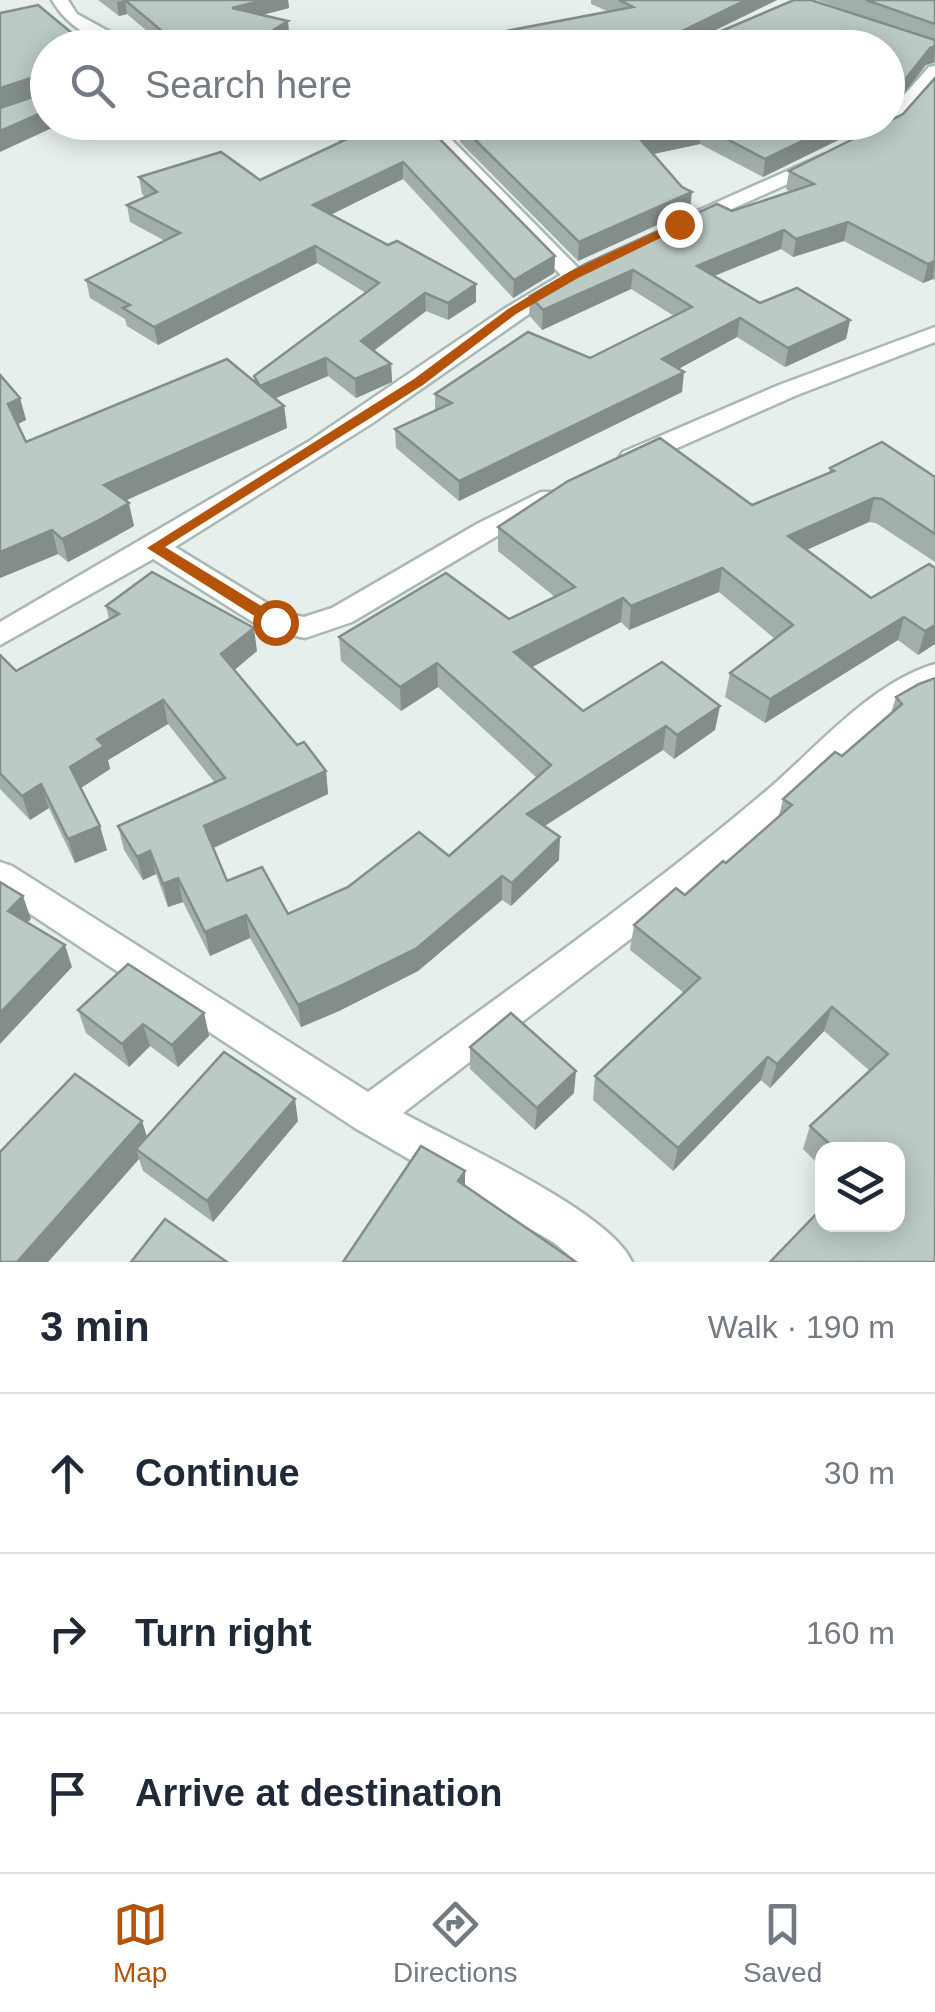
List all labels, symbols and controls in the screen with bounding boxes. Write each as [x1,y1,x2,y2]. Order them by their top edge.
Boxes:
search box [30,30,905,140]
icon: search [65,58,120,113]
text: Search here [145,64,352,106]
route end [657,202,703,248]
route start [253,600,299,646]
map controls [815,1142,905,1232]
button: layers [815,1142,905,1232]
text: 3 min [40,1303,150,1350]
text: Walk · 190 m [708,1309,895,1345]
icon: ahead [40,1446,95,1501]
text: Continue [135,1452,300,1494]
text: 30 m [824,1455,895,1491]
icon: right [40,1606,95,1661]
text: Turn right [135,1612,312,1654]
text: 160 m [806,1615,895,1651]
icon: arrive [40,1766,95,1821]
text: Arrive at destination [135,1772,502,1814]
tab: Map [113,1897,168,1989]
tab: Directions [393,1897,518,1989]
tab: Saved [743,1897,822,1989]

